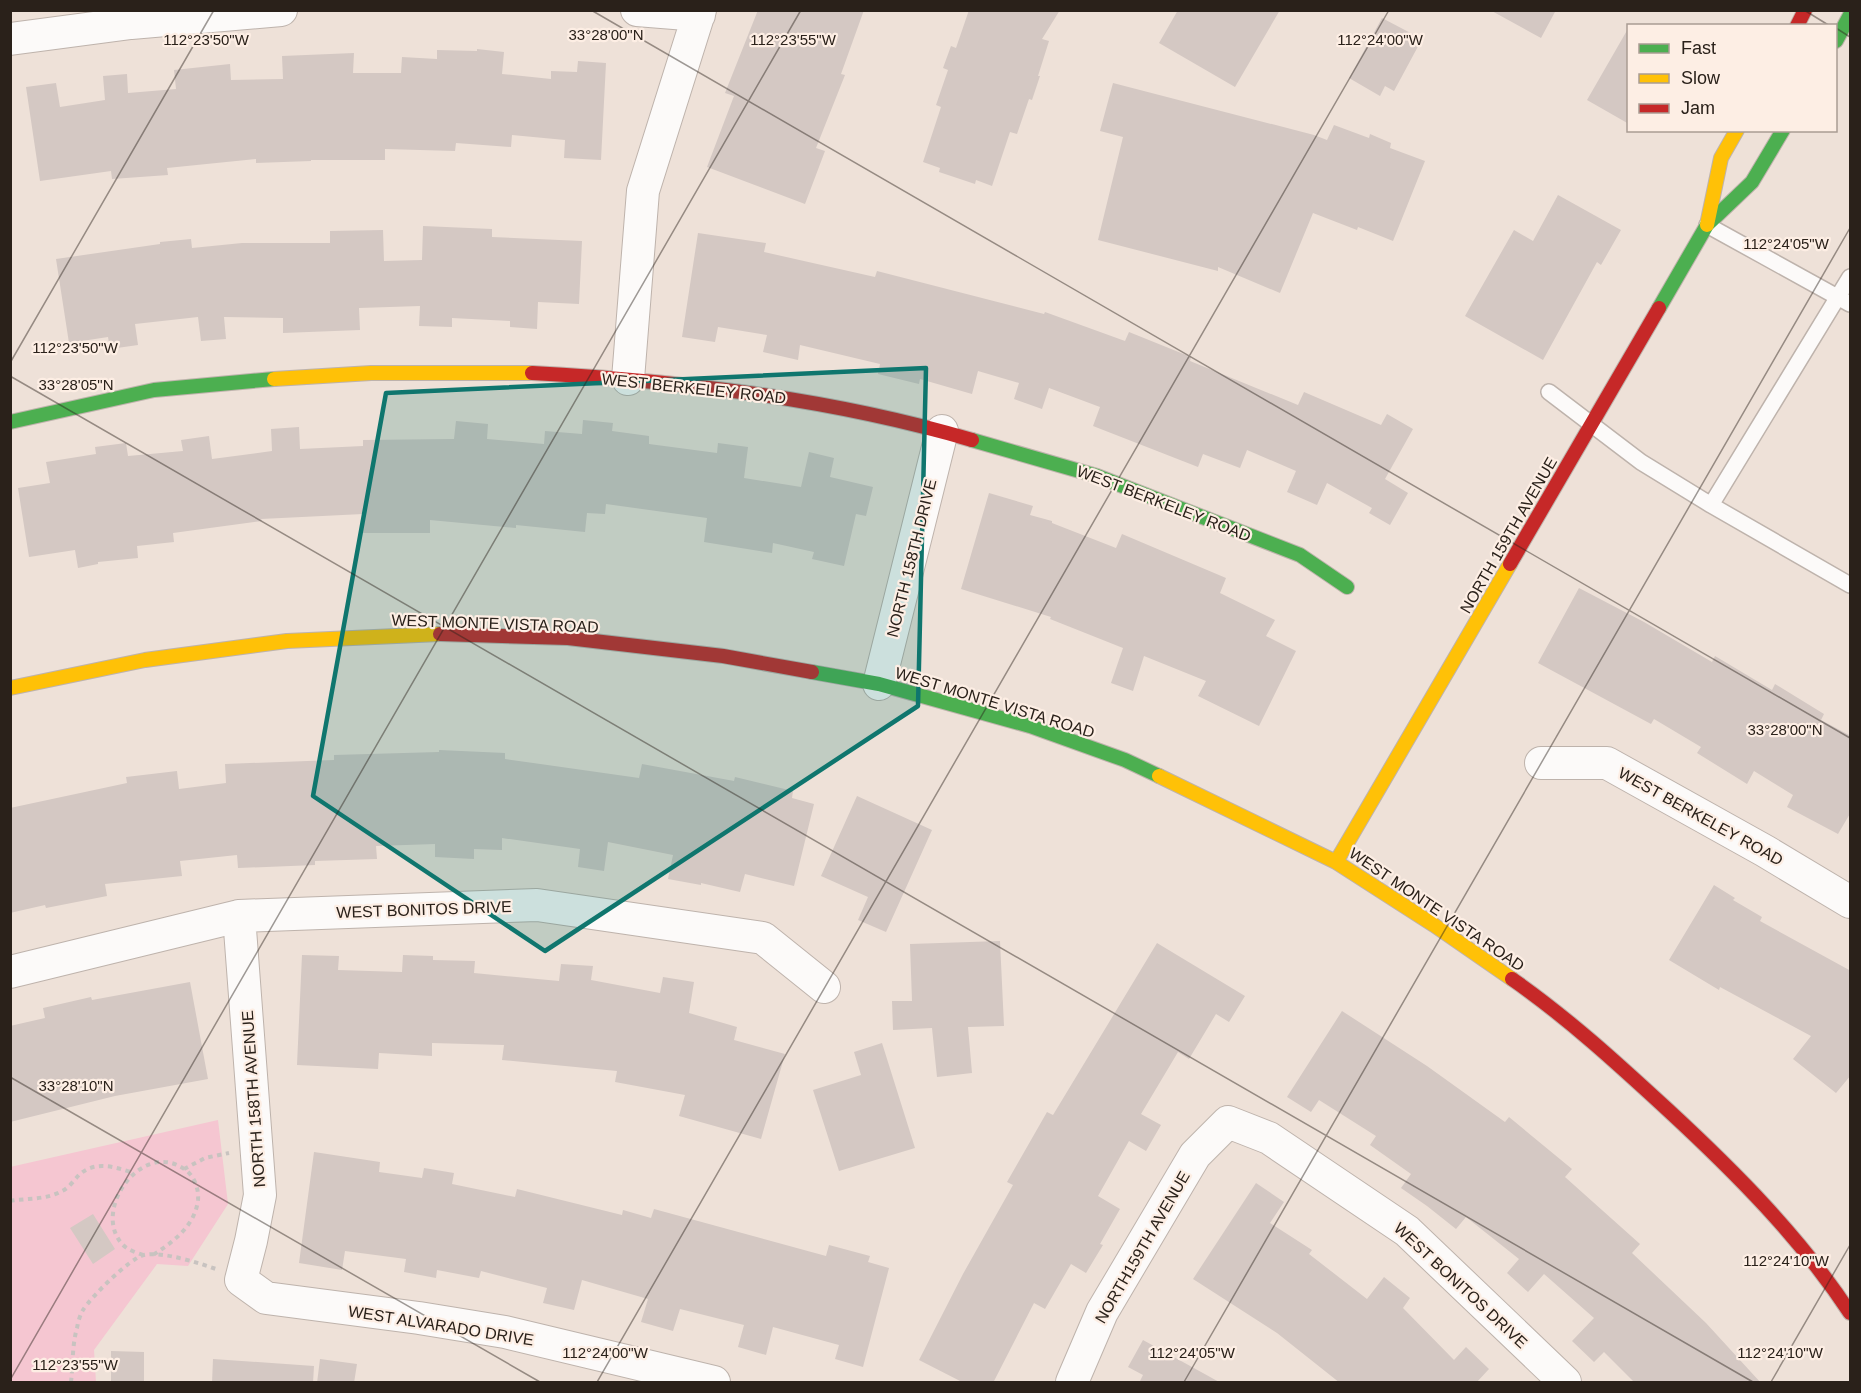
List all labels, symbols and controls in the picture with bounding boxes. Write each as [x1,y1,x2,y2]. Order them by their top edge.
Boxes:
legend [1627,24,1837,132]
text: 33°28'00"N [568,26,644,43]
text: 112°23'50"W [163,31,250,48]
text: 112°23'55"W [750,31,837,48]
text: 112°24'00"W [1337,31,1424,48]
text: Fast [1681,38,1716,58]
text: Slow [1681,68,1721,88]
text: Jam [1681,98,1715,118]
text: 112°24'05"W [1743,235,1830,252]
text: 112°23'50"W [32,339,119,356]
street label: WEST BERKELEY ROAD [601,370,787,407]
text: 33°28'05"N [38,376,114,393]
street label: NORTH 159TH AVENUE [1457,454,1560,616]
street label: WEST BERKELEY ROAD [1074,462,1253,545]
street label: NORTH 158TH DRIVE [884,477,939,639]
street label: WEST MONTE VISTA ROAD [391,611,599,636]
street label: WEST MONTE VISTA ROAD [893,664,1097,741]
text: 33°28'00"N [1747,721,1823,738]
street label: WEST BERKELEY ROAD [1616,764,1786,869]
street label: WEST MONTE VISTA ROAD [1346,844,1527,974]
street label: WEST BONITOS DRIVE [336,898,512,921]
street label: NORTH 158TH AVENUE [239,1010,268,1188]
text: 33°28'10"N [38,1077,114,1094]
street label: NORTH159TH AVENUE [1092,1168,1193,1326]
street label: WEST BONITOS DRIVE [1391,1219,1531,1351]
text: 112°24'10"W [1743,1252,1830,1269]
street label: WEST ALVARADO DRIVE [347,1302,535,1349]
text: 112°24'00"W [562,1344,649,1361]
text: 112°24'05"W [1149,1344,1236,1361]
text: 112°24'10"W [1737,1344,1824,1361]
text: 112°23'55"W [32,1356,119,1373]

